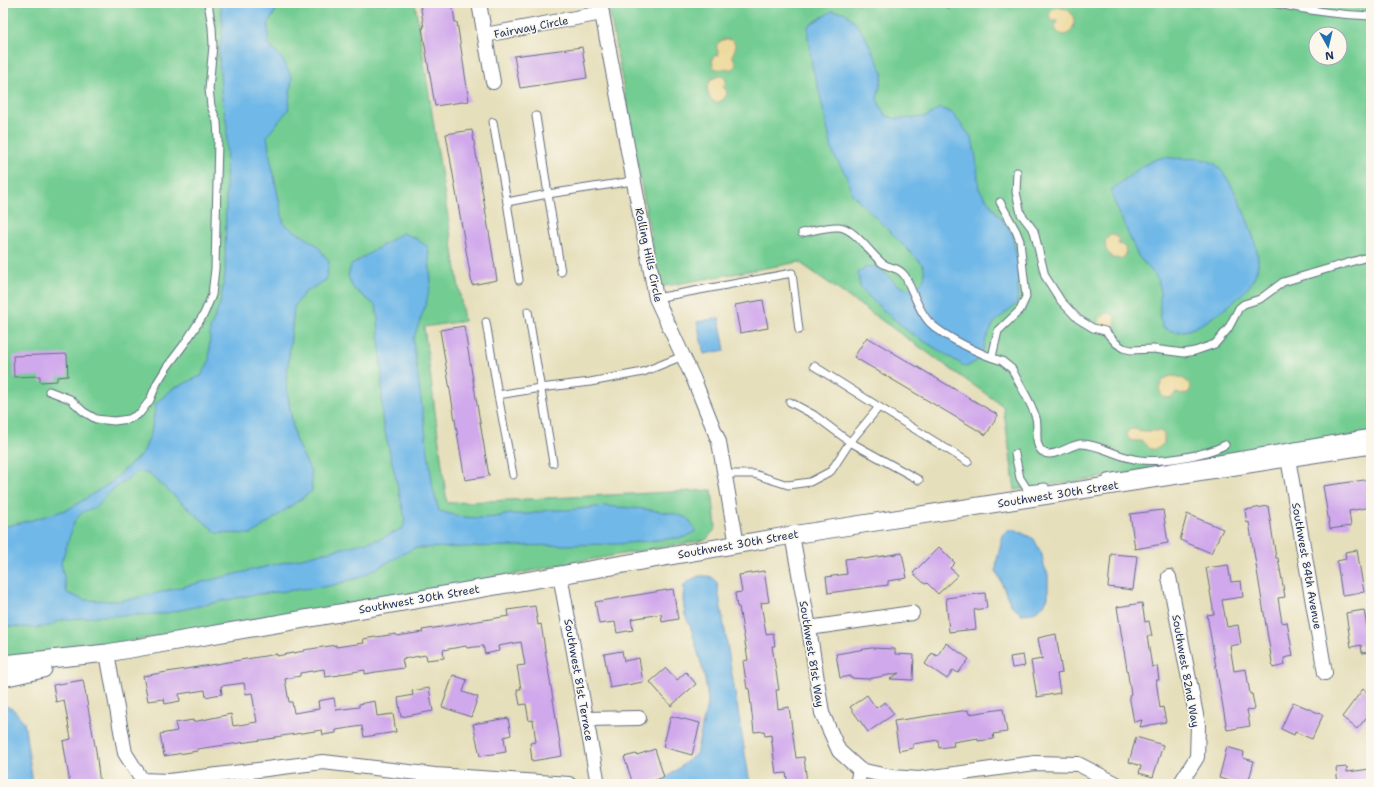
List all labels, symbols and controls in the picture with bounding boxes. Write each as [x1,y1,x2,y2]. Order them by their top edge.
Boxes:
street label: Fairway Circle [493,13,570,42]
north arrow [1308,26,1348,66]
text: N [1324,47,1335,63]
street label: Rolling Hills Circle [631,206,666,304]
street label: Southwest 30th Street [997,477,1120,511]
street label: Southwest 84th Avenue [1288,502,1325,631]
street label: Southwest 30th Street [677,526,800,562]
street label: Southwest 30th Street [358,581,481,617]
street label: Southwest 81st Way [796,600,827,708]
street label: Southwest 82nd Way [1168,613,1203,729]
street label: Southwest 81st Terrace [560,618,597,742]

